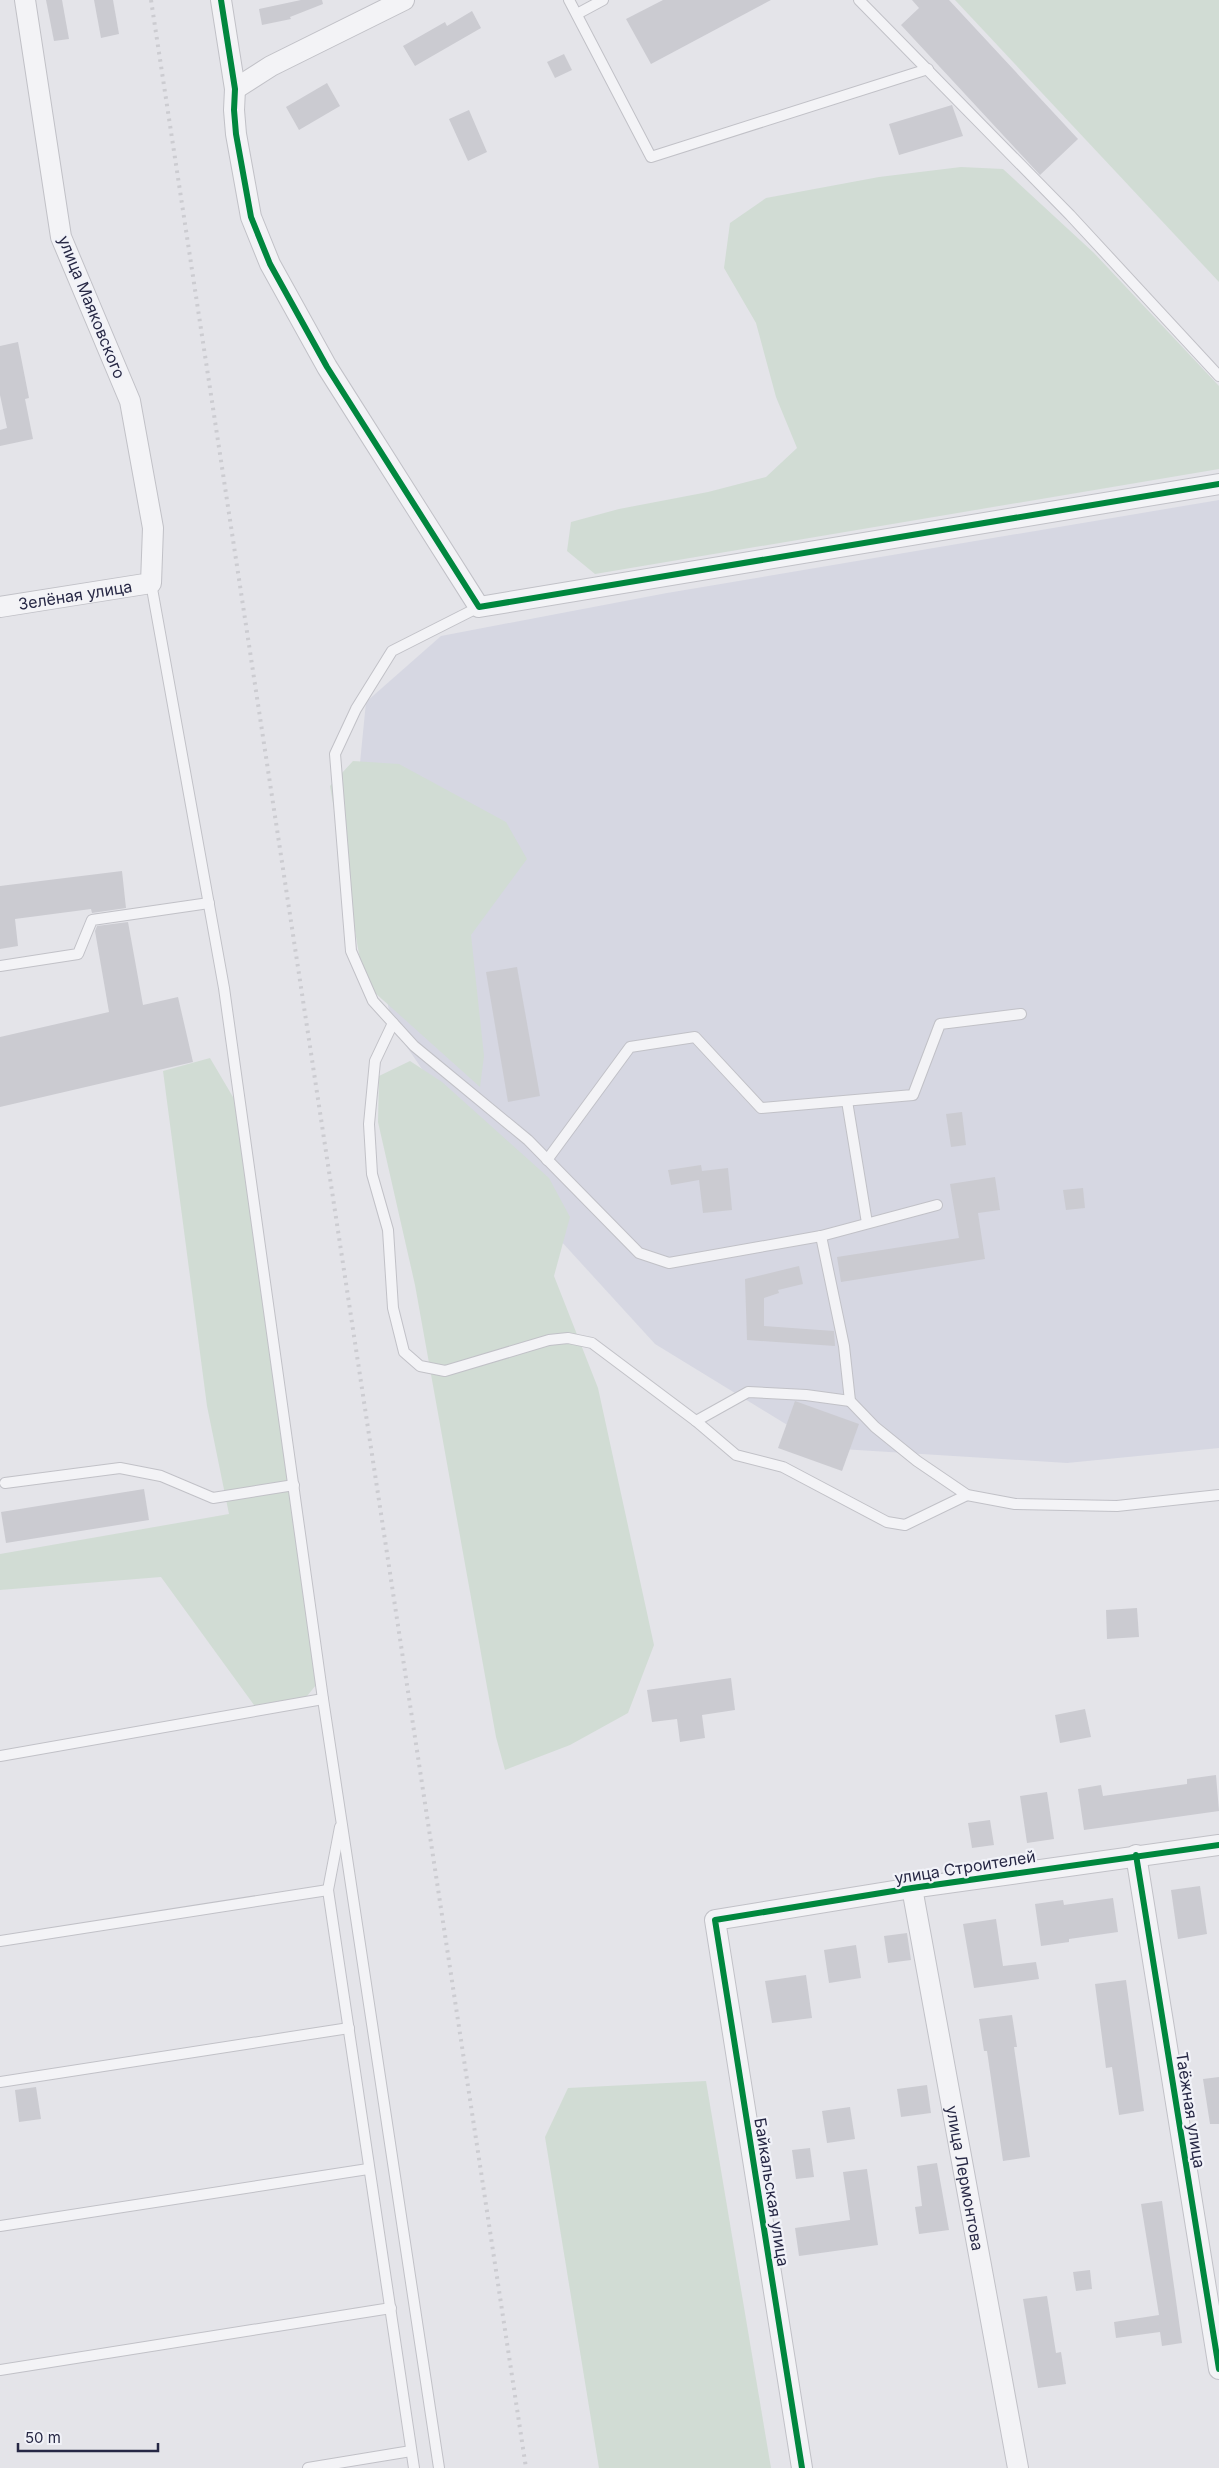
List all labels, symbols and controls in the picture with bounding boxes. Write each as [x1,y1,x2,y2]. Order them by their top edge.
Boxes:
street label: улица Маяковского [54,233,130,381]
street label: Зелёная улица [17,576,133,614]
street label: улица Строителей [893,1846,1037,1888]
street label: Таёжная улица [1172,2050,1210,2170]
street label: улица Лермонтова [942,2104,988,2252]
street label: Байкальская улица [750,2116,794,2268]
scale bar [18,2420,158,2452]
text: 50 m [25,2428,61,2447]

